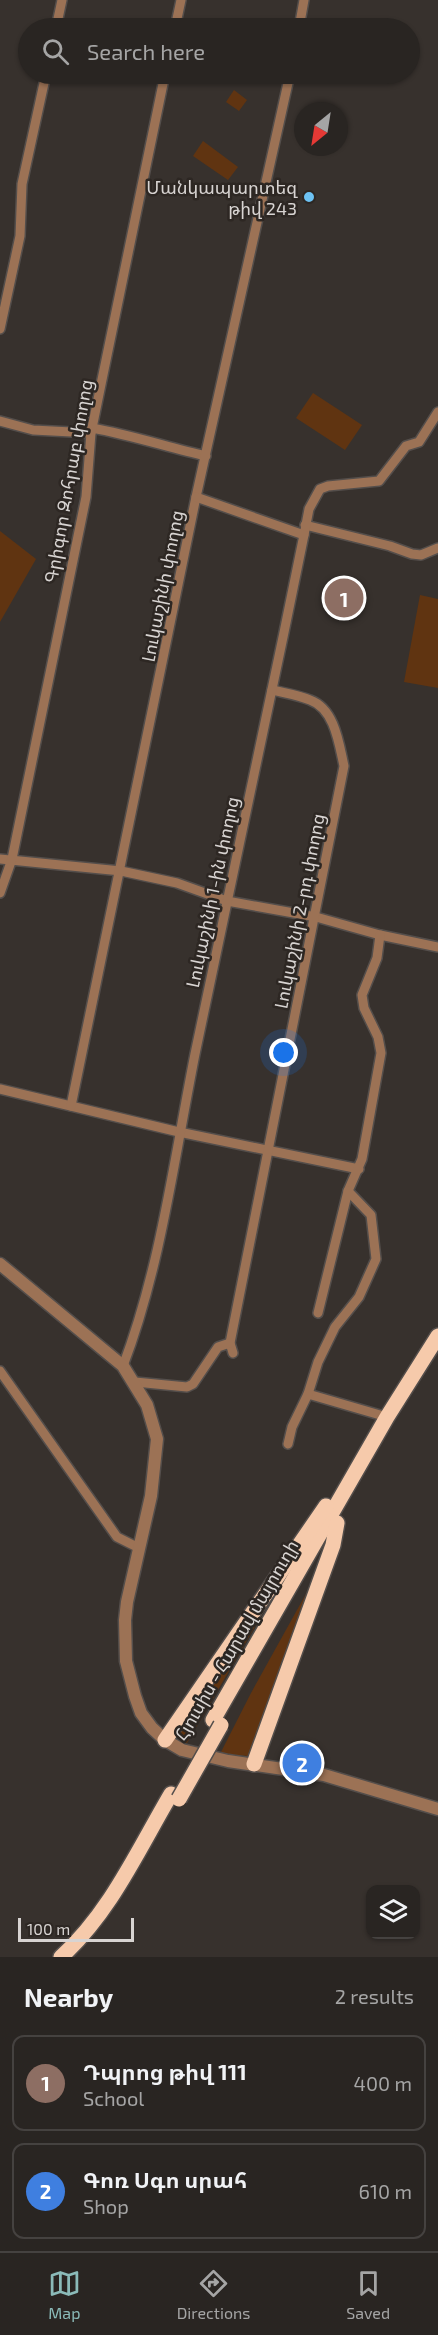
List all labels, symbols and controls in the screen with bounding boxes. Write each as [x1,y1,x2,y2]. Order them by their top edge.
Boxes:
search box [18,18,420,84]
icon: search [39,35,72,68]
text: Search here [87,38,205,64]
north arrow [294,102,348,156]
place label: Մանկապարտեզ թիվ 243 [146,176,298,219]
marker: Մանկապարտեզ թիվ 243 [302,190,316,204]
street label: Գրիգոր Զոհրաբ փողոց [39,377,97,585]
street label: Լուկաշինի փողոց [136,508,188,664]
pin: 1 [324,576,364,620]
street label: Լուկաշինի 1-ին փողոց [181,794,243,990]
street label: Լուկաշինի 2-րդ փողոց [269,811,329,1011]
your location [269,1038,298,1067]
street label: Հյուսիս - Հարավ մայրուղի [169,1536,303,1744]
pin: 2 [282,1740,322,1786]
map controls [366,1885,420,1939]
button: layers [366,1885,420,1939]
scale bar [18,1915,134,1942]
text: 100 m [27,1919,70,1938]
text: Nearby [24,1981,113,2012]
text: 2 results [335,1984,414,2008]
text: Դպրոց թիվ 111 [83,2058,247,2084]
text: 1 [41,2071,50,2095]
text: 400 m [354,2071,412,2095]
text: School [83,2086,144,2110]
text: Գոռ Սգո սրահ [83,2166,247,2192]
text: 2 [40,2179,51,2203]
text: 610 m [359,2179,412,2203]
text: Shop [83,2194,129,2218]
tab: Map [48,2267,81,2322]
tab: Directions [177,2267,250,2322]
tab: Saved [346,2267,390,2322]

